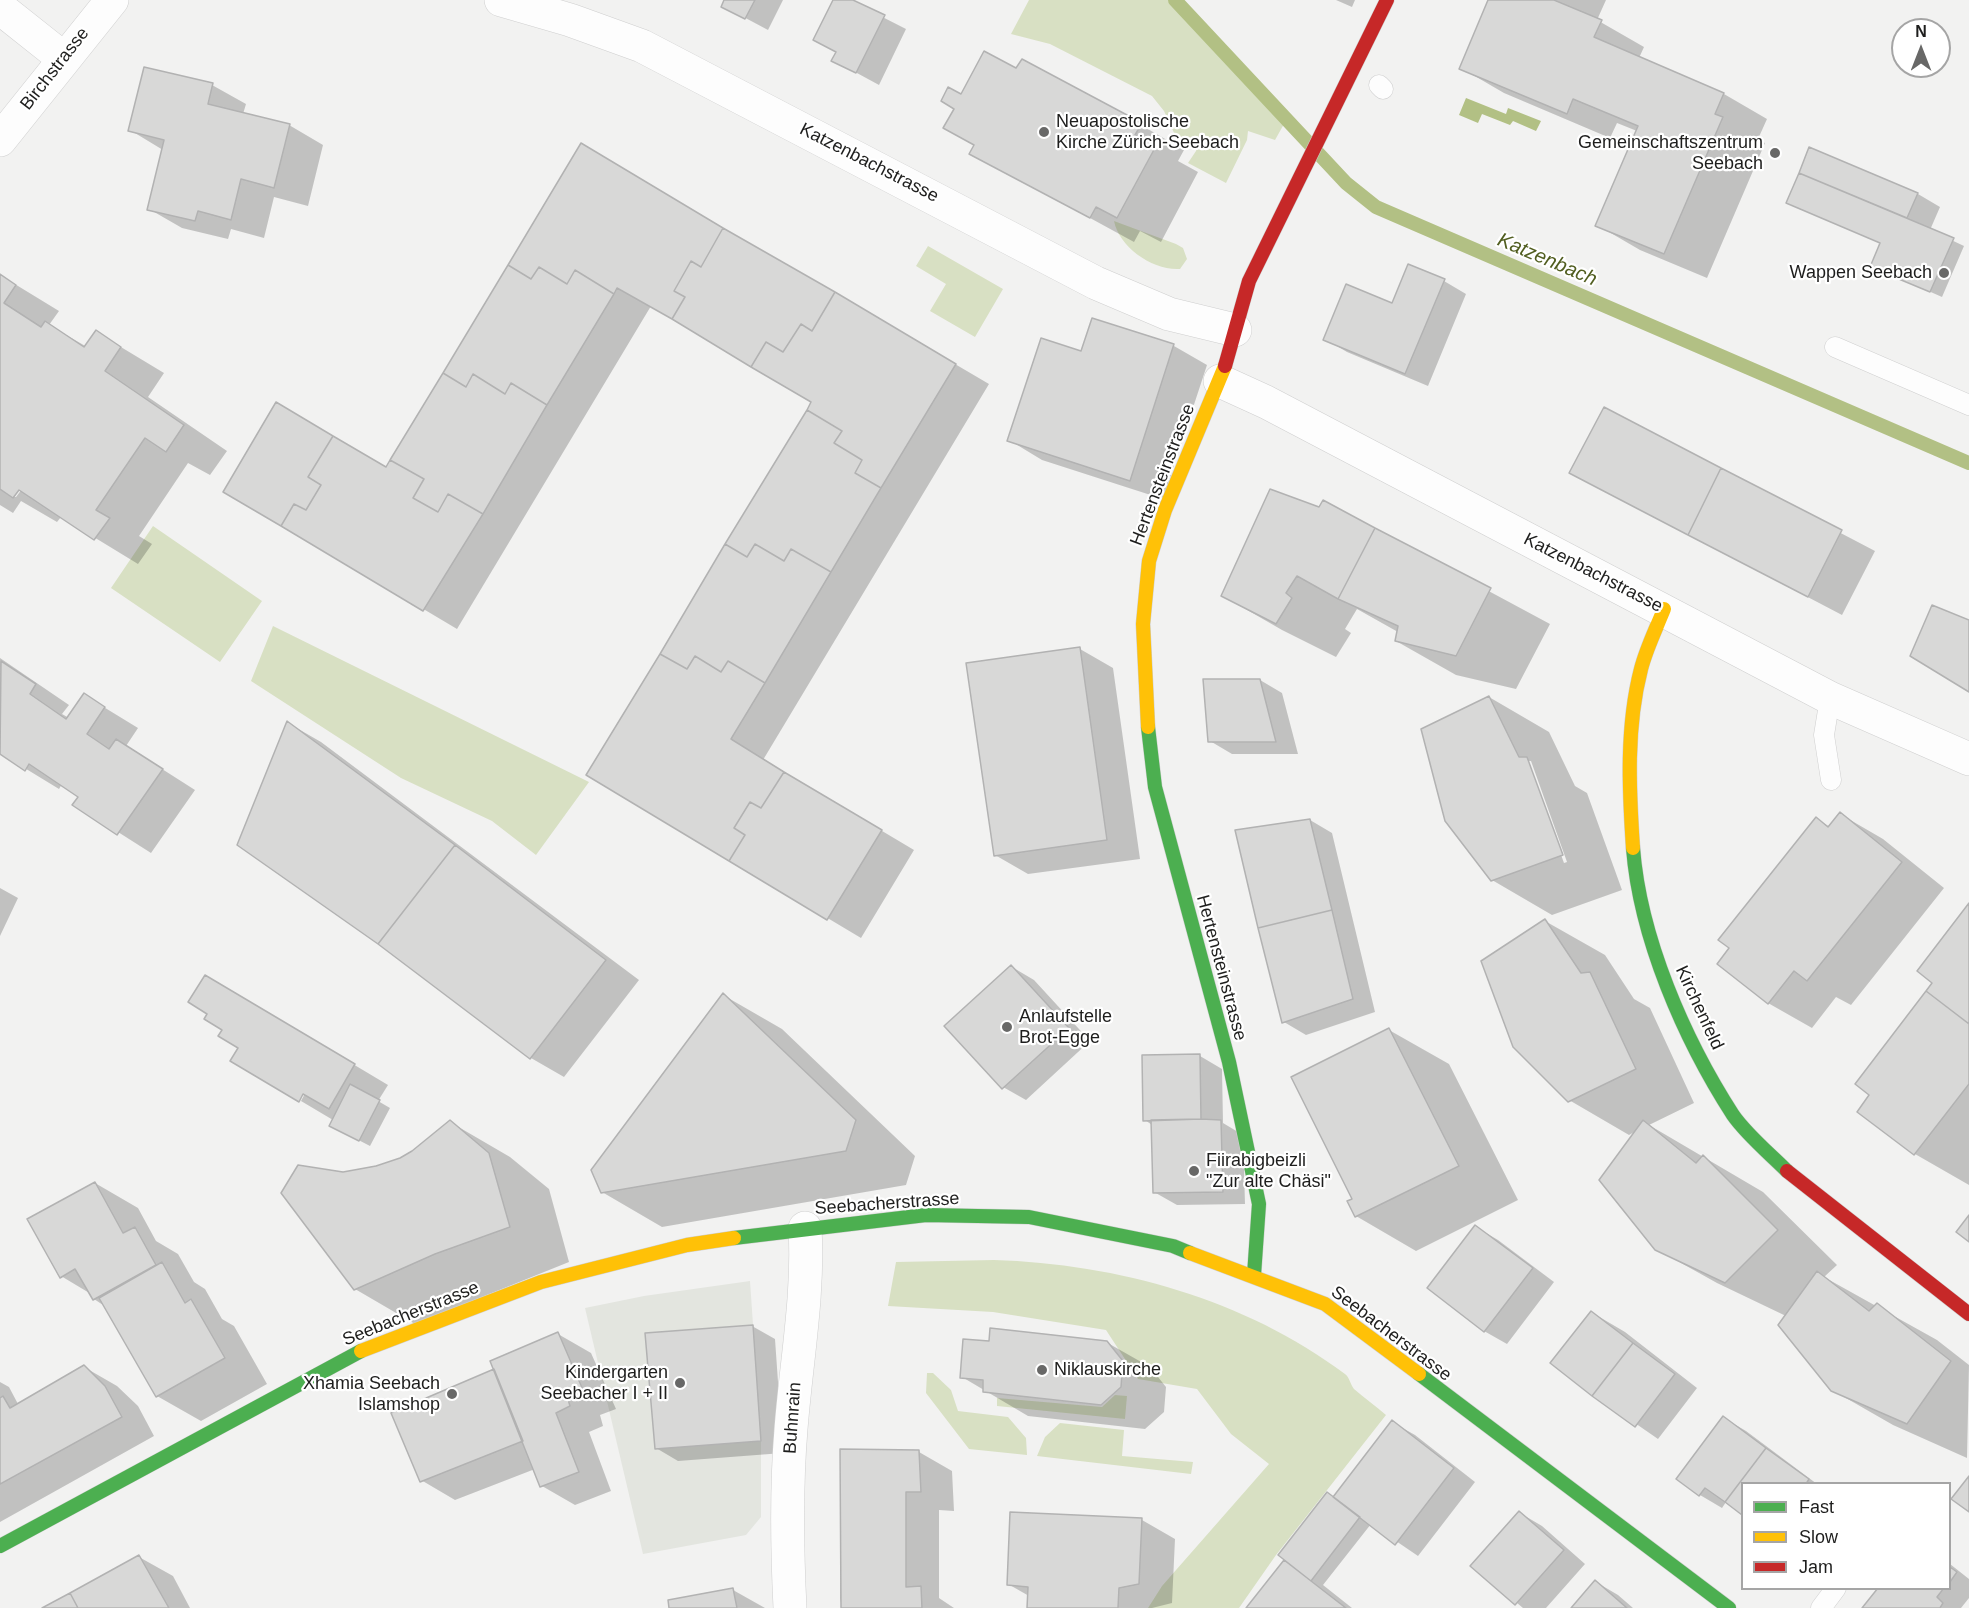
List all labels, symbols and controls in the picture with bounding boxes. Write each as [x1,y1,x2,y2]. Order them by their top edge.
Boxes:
north arrow [1891,18,1951,78]
street label: Birchstrasse [16,23,94,115]
text: N [1915,23,1927,40]
place label: Neuapostolische Kirche Zürich-Seebach [1056,111,1239,154]
street label: Katzenbachstrasse [796,119,942,207]
marker: Neuapostolische Kirche Zürich-Seebach [1037,125,1051,139]
place label: Gemeinschaftszentrum Seebach [1578,132,1763,174]
marker: Gemeinschaftszentrum Seebach [1768,146,1782,160]
water label: Katzenbach [1494,228,1600,292]
place label: Wappen Seebach [1790,262,1932,284]
marker: Wappen Seebach [1937,266,1951,280]
street label: Hertensteinstrasse [1126,401,1200,549]
street label: Katzenbachstrasse [1520,529,1666,617]
street label: Hertensteinstrasse [1191,893,1251,1043]
street label: Kirchenfeld [1670,963,1728,1053]
place label: Anlaufstelle Brot-Egge [1019,1006,1112,1048]
marker: Anlaufstelle Brot-Egge [1000,1020,1014,1034]
place label: Fiirabigbeizli "Zur alte Chäsi" [1206,1150,1331,1192]
marker: Fiirabigbeizli "Zur alte Chäsi" [1187,1164,1201,1178]
street label: Seebacherstrasse [814,1188,960,1220]
street label: Seebacherstrasse [340,1277,482,1351]
street label: Seebacherstrasse [1327,1282,1455,1386]
place label: Niklauskirche [1054,1359,1161,1381]
place label: Kindergarten Seebacher I + II [540,1362,668,1404]
marker: Niklauskirche [1035,1363,1049,1377]
place label: Xhamia Seebach Islamshop [303,1373,440,1416]
marker: Kindergarten Seebacher I + II [673,1376,687,1390]
street label: Buhnrain [780,1381,806,1455]
marker: Xhamia Seebach Islamshop [445,1387,459,1401]
legend [1741,1482,1951,1590]
text: Fast [1799,1497,1834,1517]
text: Slow [1799,1527,1838,1547]
text: Jam [1799,1557,1833,1577]

